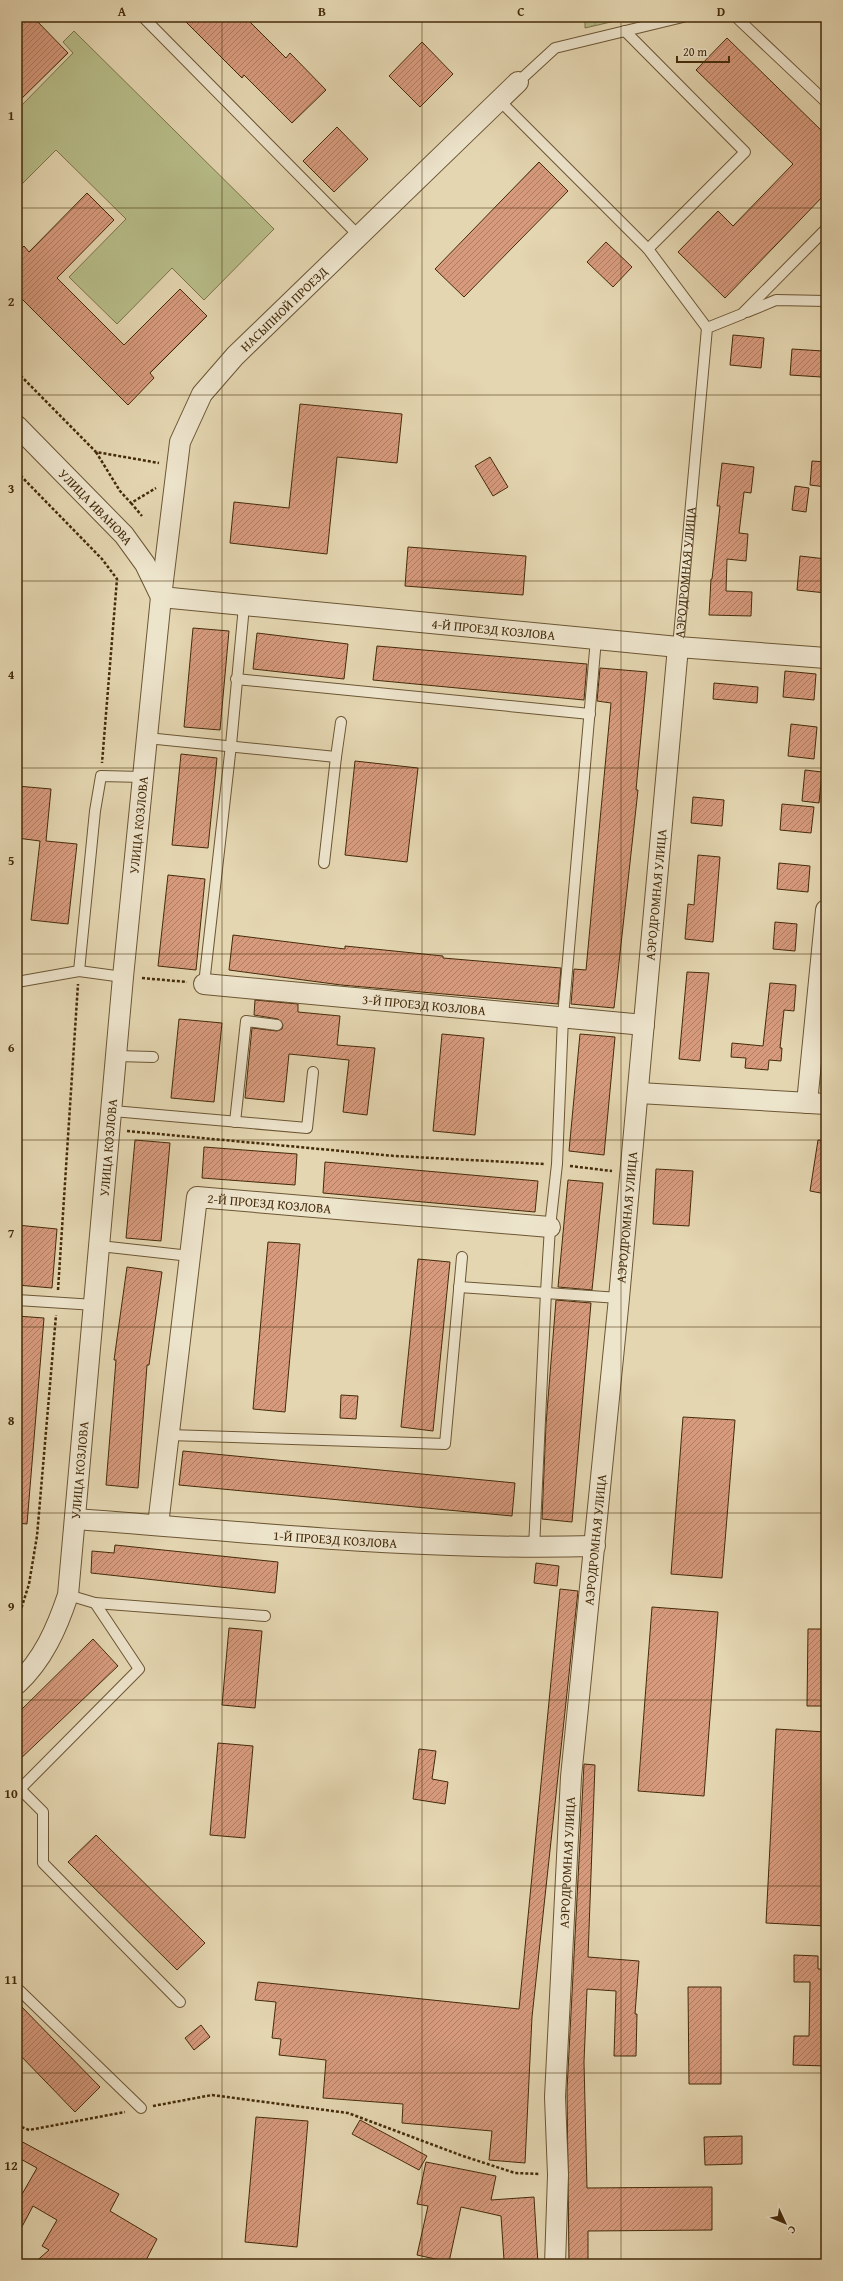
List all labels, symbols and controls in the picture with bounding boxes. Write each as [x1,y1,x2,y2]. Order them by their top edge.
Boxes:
text: A [118,2,127,21]
text: B [318,2,326,21]
text: C [517,2,525,21]
text: D [717,2,725,21]
scale bar [677,38,729,64]
text: 20 m [683,43,707,60]
text: 1 [8,106,14,125]
street label: НАСЫПНОЙ ПРОЕЗД [236,262,332,356]
text: 2 [8,292,15,311]
street label: УЛИЦА ИВАНОВА [54,465,137,549]
text: 3 [8,479,14,498]
street label: АЭРОДРОМНАЯ УЛИЦА [670,506,701,639]
street label: 4-Й ПРОЕЗД КОЗЛОВА [431,614,556,645]
text: 4 [8,665,15,684]
street label: УЛИЦА КОЗЛОВА [124,775,153,875]
street label: АЭРОДРОМНАЯ УЛИЦА [641,828,671,961]
text: 5 [8,851,15,870]
street label: 3-Й ПРОЕЗД КОЗЛОВА [361,990,487,1020]
text: 6 [8,1038,15,1057]
street label: УЛИЦА КОЗЛОВА [95,1098,122,1197]
street label: АЭРОДРОМНАЯ УЛИЦА [611,1151,642,1284]
street label: 2-Й ПРОЕЗД КОЗЛОВА [207,1189,332,1218]
text: 7 [8,1224,15,1243]
text: 8 [8,1411,15,1430]
street label: УЛИЦА КОЗЛОВА [66,1420,93,1520]
street label: АЭРОДРОМНАЯ УЛИЦА [579,1473,611,1606]
street label: 1-Й ПРОЕЗД КОЗЛОВА [272,1526,398,1553]
text: 9 [8,1597,15,1616]
text: 10 [4,1784,18,1803]
street label: АЭРОДРОМНАЯ УЛИЦА [554,1796,580,1929]
text: 11 [4,1970,18,1989]
text: 12 [4,2156,18,2175]
north arrow [765,2203,805,2243]
text: С [784,2222,800,2238]

